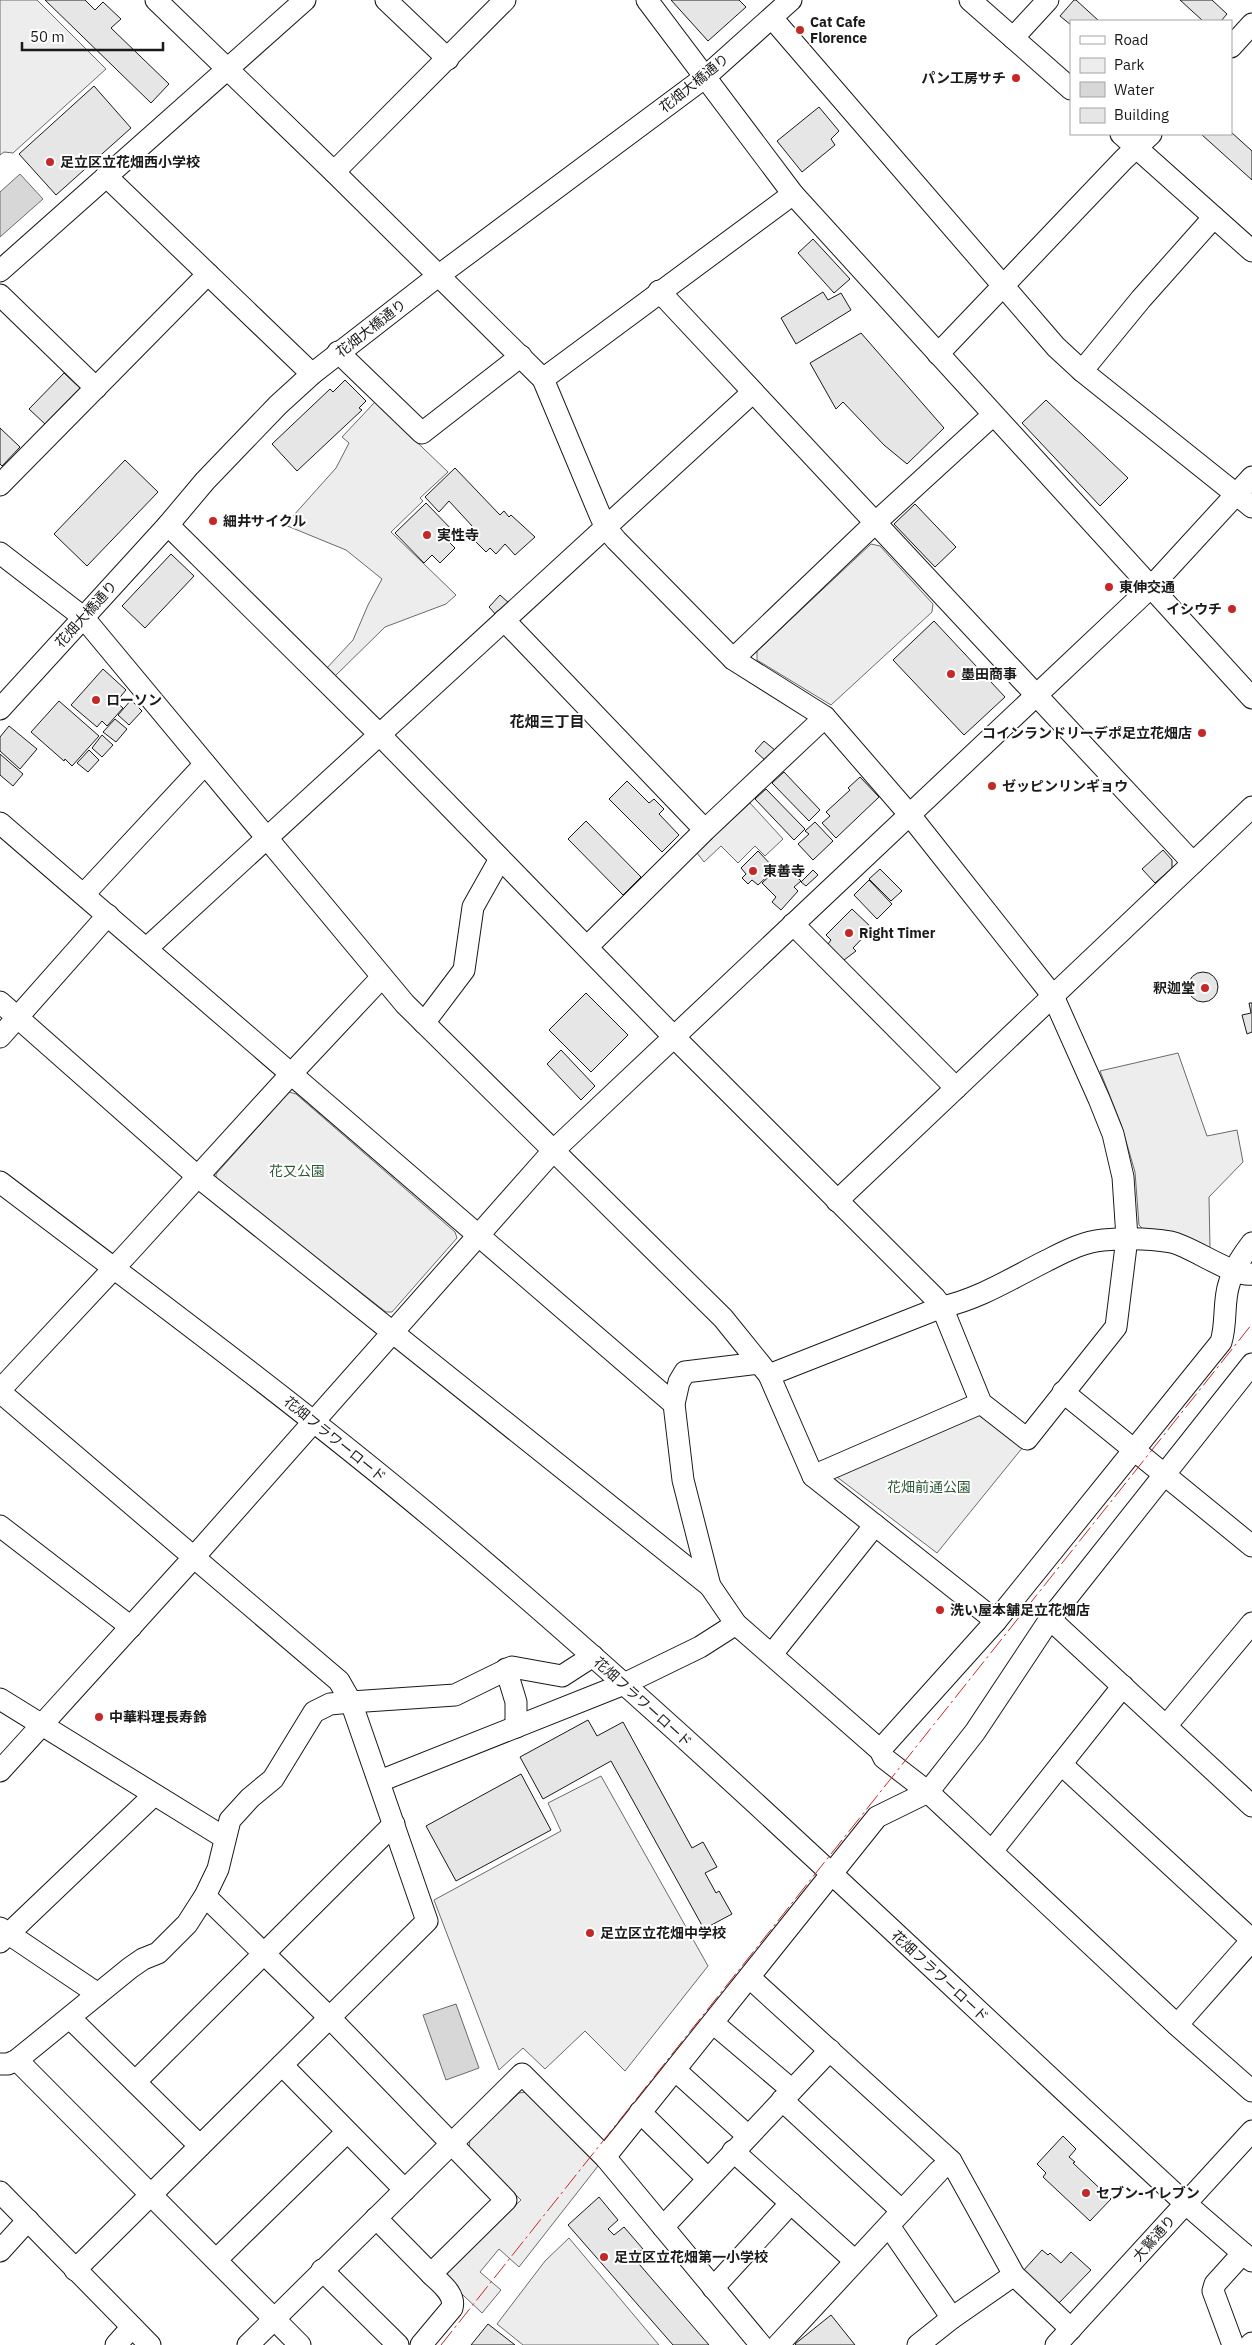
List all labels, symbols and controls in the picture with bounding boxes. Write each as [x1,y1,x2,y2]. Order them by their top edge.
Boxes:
place label: Cat Cafe Florence [810,13,867,47]
scale bar [22,20,164,52]
legend [1070,20,1232,135]
marker: Cat Cafe Florence [794,24,806,36]
text: 50 m [30,27,65,46]
text: Road [1114,30,1149,49]
street label: 花畑大橋通り [656,50,732,116]
text: Park [1114,55,1144,74]
place label: パン工房サチ [921,69,1006,87]
marker: パン工房サチ [1010,72,1022,84]
text: Water [1114,80,1155,99]
text: Building [1114,105,1169,124]
place label: 足立区立花畑西小学校 [60,153,200,171]
marker: 足立区立花畑西小学校 [44,156,56,168]
street label: 花畑大橋通り [332,295,410,361]
place label: 細井サイクル [223,512,306,530]
marker: 細井サイクル [207,515,219,527]
place label: 実性寺 [437,526,479,544]
marker: 実性寺 [421,529,433,541]
street label: 花畑大橋通り [51,577,121,651]
place label: 東伸交通 [1119,578,1175,596]
marker: 東伸交通 [1103,581,1115,593]
place label: イシウチ [1166,600,1222,618]
marker: イシウチ [1226,603,1238,615]
place label: 墨田商事 [961,665,1017,683]
marker: 墨田商事 [945,668,957,680]
place label: ローソン [106,691,162,709]
marker: ローソン [90,694,102,706]
district label: 花畑三丁目 [509,712,585,731]
place label: コインランドリーデポ足立花畑店 [982,724,1192,742]
marker: コインランドリーデポ足立花畑店 [1196,727,1208,739]
place label: ゼッピンリンギョウ [1002,777,1128,795]
marker: ゼッピンリンギョウ [986,780,998,792]
place label: 東善寺 [763,862,805,880]
marker: 東善寺 [747,865,759,877]
place label: Right Timer [859,924,936,942]
marker: Right Timer [843,927,855,939]
place label: 釈迦堂 [1153,979,1195,997]
marker: 釈迦堂 [1199,982,1211,994]
park label: 花又公園 [269,1162,325,1180]
street label: 花畑フラワーロード [280,1392,390,1486]
park label: 花畑前通公園 [887,1478,971,1496]
place label: 洗い屋本舗足立花畑店 [950,1601,1090,1619]
marker: 洗い屋本舗足立花畑店 [934,1604,946,1616]
street label: 花畑フラワーロード [590,1653,696,1751]
place label: 中華料理長寿鈴 [109,1708,207,1726]
marker: 中華料理長寿鈴 [93,1711,105,1723]
place label: 足立区立花畑中学校 [600,1924,726,1942]
street label: 花畑フラワーロード [888,1926,992,2026]
marker: 足立区立花畑中学校 [584,1927,596,1939]
place label: セブン-イレブン [1096,2184,1200,2202]
marker: セブン-イレブン [1080,2187,1092,2199]
street label: 大鷲通り [1129,2211,1179,2265]
place label: 足立区立花畑第一小学校 [614,2248,768,2266]
marker: 足立区立花畑第一小学校 [598,2251,610,2263]

